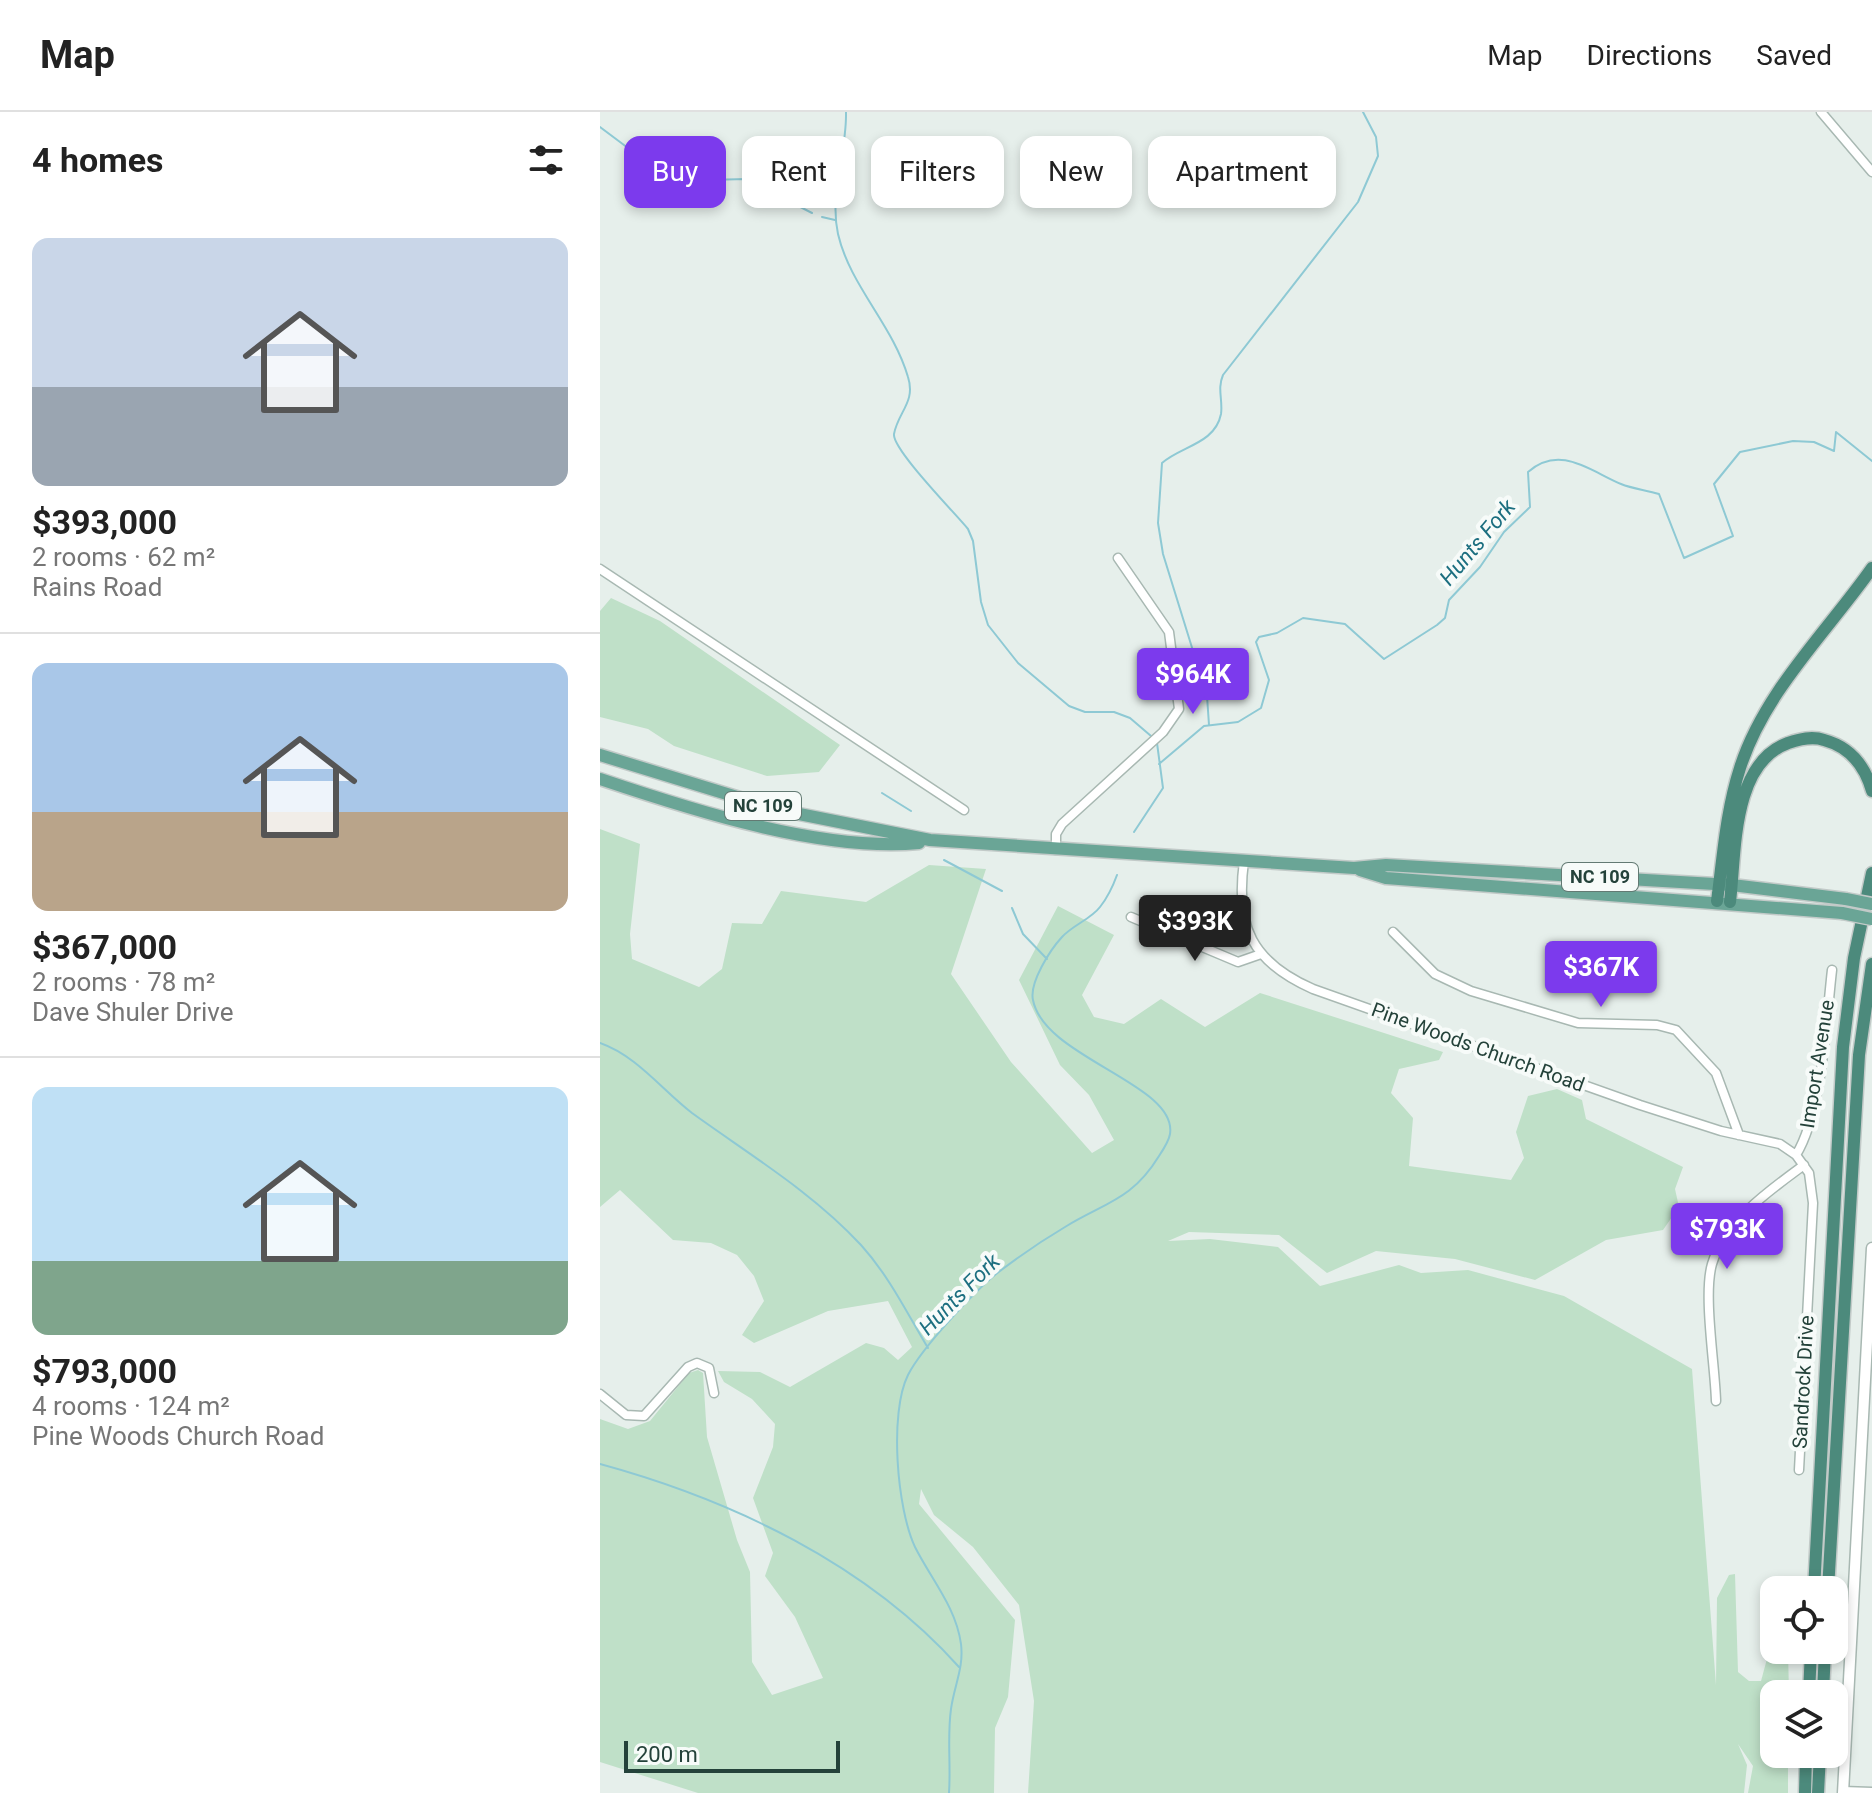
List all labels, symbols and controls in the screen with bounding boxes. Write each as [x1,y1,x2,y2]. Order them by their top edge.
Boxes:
text: Map [40,33,115,77]
text: Map [1487,39,1543,72]
text: Directions [1587,39,1712,72]
text: Saved [1756,39,1832,72]
chip: Buy [624,136,726,208]
chip: Rent [742,136,855,208]
chip: Filters [871,136,1004,208]
chip: New [1020,136,1132,208]
chip: Apartment [1148,136,1336,208]
icon: filters [524,138,568,182]
text: 4 homes [32,140,163,180]
icon: home [228,290,372,434]
water label: Hunts Fork [1434,494,1521,590]
text: $393,000 [32,502,177,542]
text: 2 rooms · 62 m² [32,542,215,572]
text: Rains Road [32,572,162,602]
pin: $964K [1137,648,1249,716]
text: $964K [1155,659,1231,689]
icon: home [228,715,372,859]
road number: NC 109 [725,792,801,820]
road number: NC 109 [1562,863,1638,891]
pin: $393K [1139,895,1251,963]
text: $393K [1157,906,1233,936]
text: $367,000 [32,927,177,967]
pin: $367K [1545,941,1657,1009]
text: $367K [1563,952,1639,982]
text: 2 rooms · 78 m² [32,967,215,997]
text: Dave Shuler Drive [32,997,234,1027]
street label: Pine Woods Church Road [1368,997,1588,1097]
street label: Import Avenue [1795,998,1839,1130]
icon: home [228,1139,372,1283]
pin: $793K [1671,1203,1783,1271]
text: $793K [1689,1214,1765,1244]
water label: Hunts Fork [914,1248,1006,1340]
street label: Sandrock Drive [1788,1315,1818,1449]
text: $793,000 [32,1351,177,1391]
text: 4 rooms · 124 m² [32,1391,230,1421]
text: Pine Woods Church Road [32,1421,324,1451]
map controls [1760,1576,1848,1768]
button: locate [1760,1576,1848,1664]
button: layers [1760,1680,1848,1768]
scale bar [624,1737,840,1773]
text: 200 m [636,1742,698,1767]

